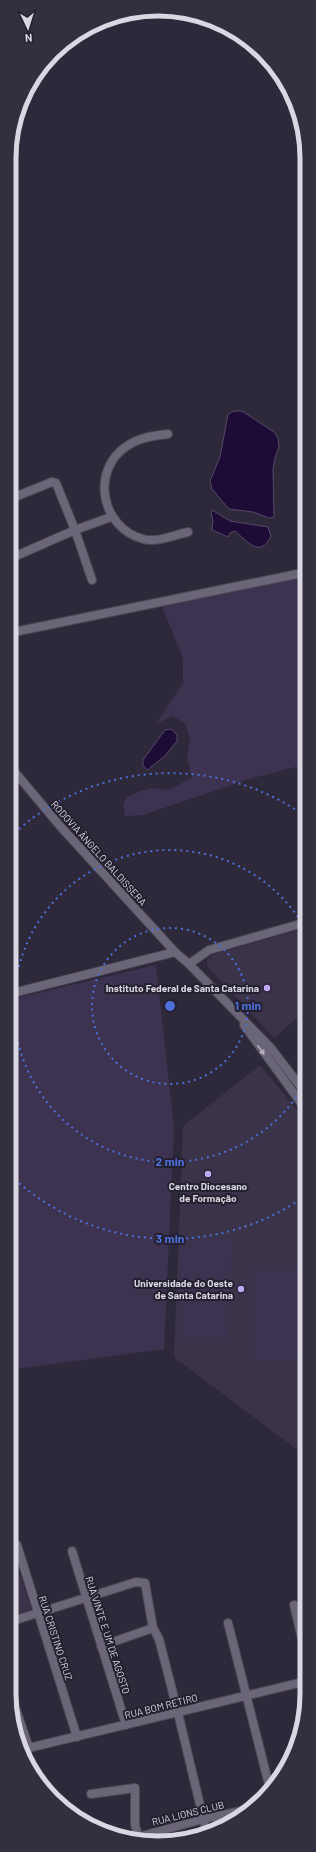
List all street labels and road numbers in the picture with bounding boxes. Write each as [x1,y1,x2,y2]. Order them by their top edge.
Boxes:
street label: RODOVIA ÂNGELO BALDISSERA [49,798,149,908]
street label: RUA VINTE E UM DE AGOSTO [83,1575,133,1695]
street label: RUA CRISTINO CRUZ [37,1594,75,1682]
street label: RUA BOM RETIRO [123,1691,199,1721]
street label: RUA LIONS CLUB [151,1798,225,1828]

